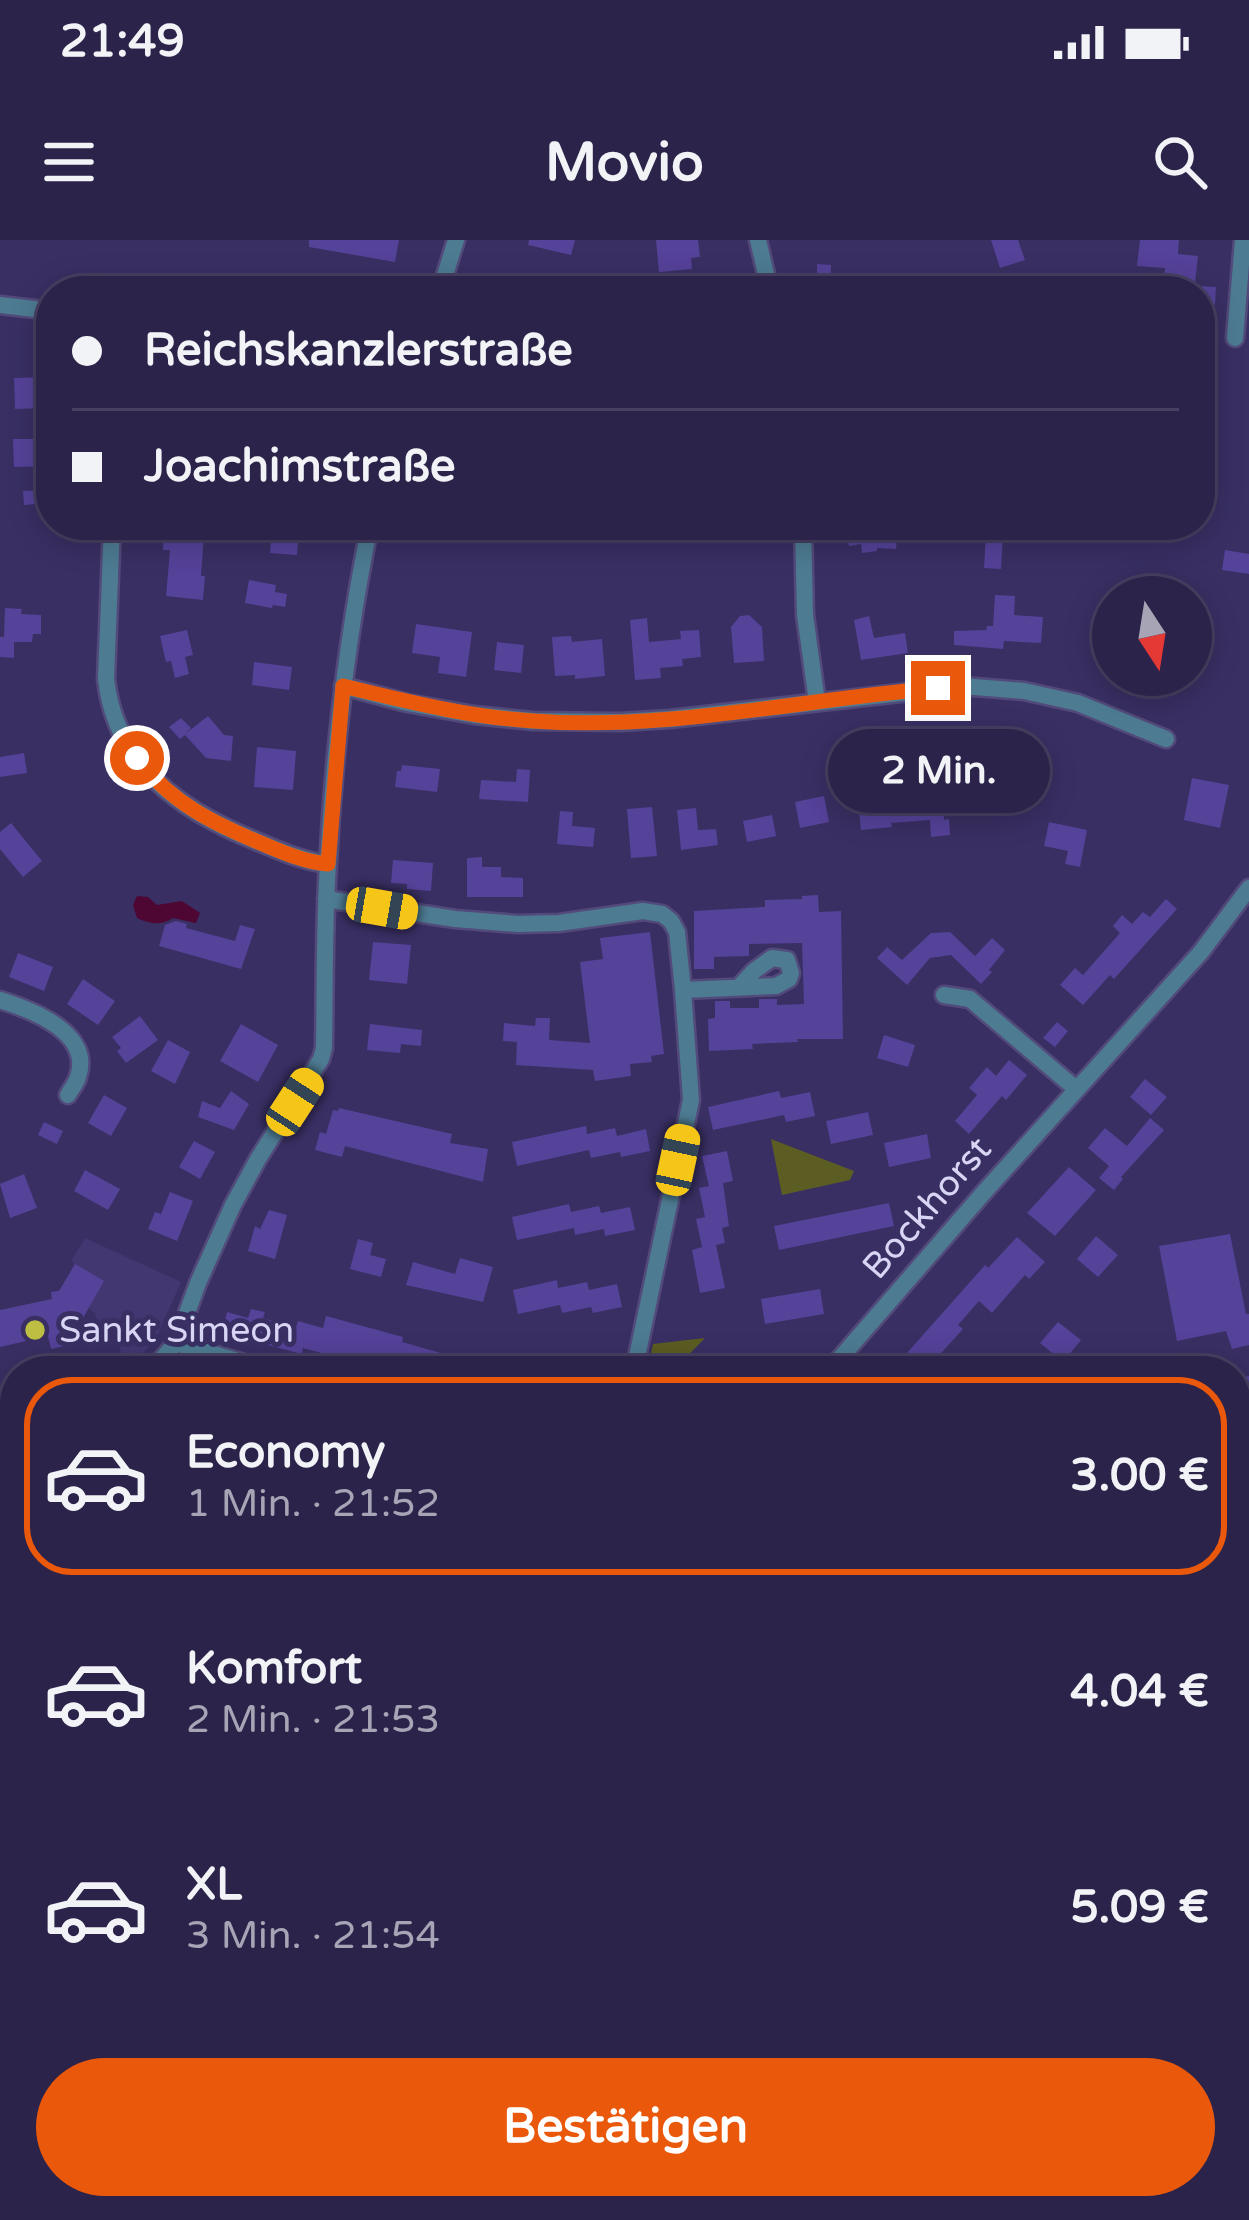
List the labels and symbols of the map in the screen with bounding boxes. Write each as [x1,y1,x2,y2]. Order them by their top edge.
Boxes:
north arrow [1092,576,1212,696]
route end [911,661,965,715]
callout: 2 Min. [827,730,1049,814]
route start [110,731,164,785]
car [343,884,421,932]
car [260,1062,330,1142]
car [653,1121,703,1199]
street label: Bockhorst [854,1128,1000,1288]
place label: Sankt Simeon [59,1309,294,1352]
marker: Sankt Simeon [22,1317,48,1343]

